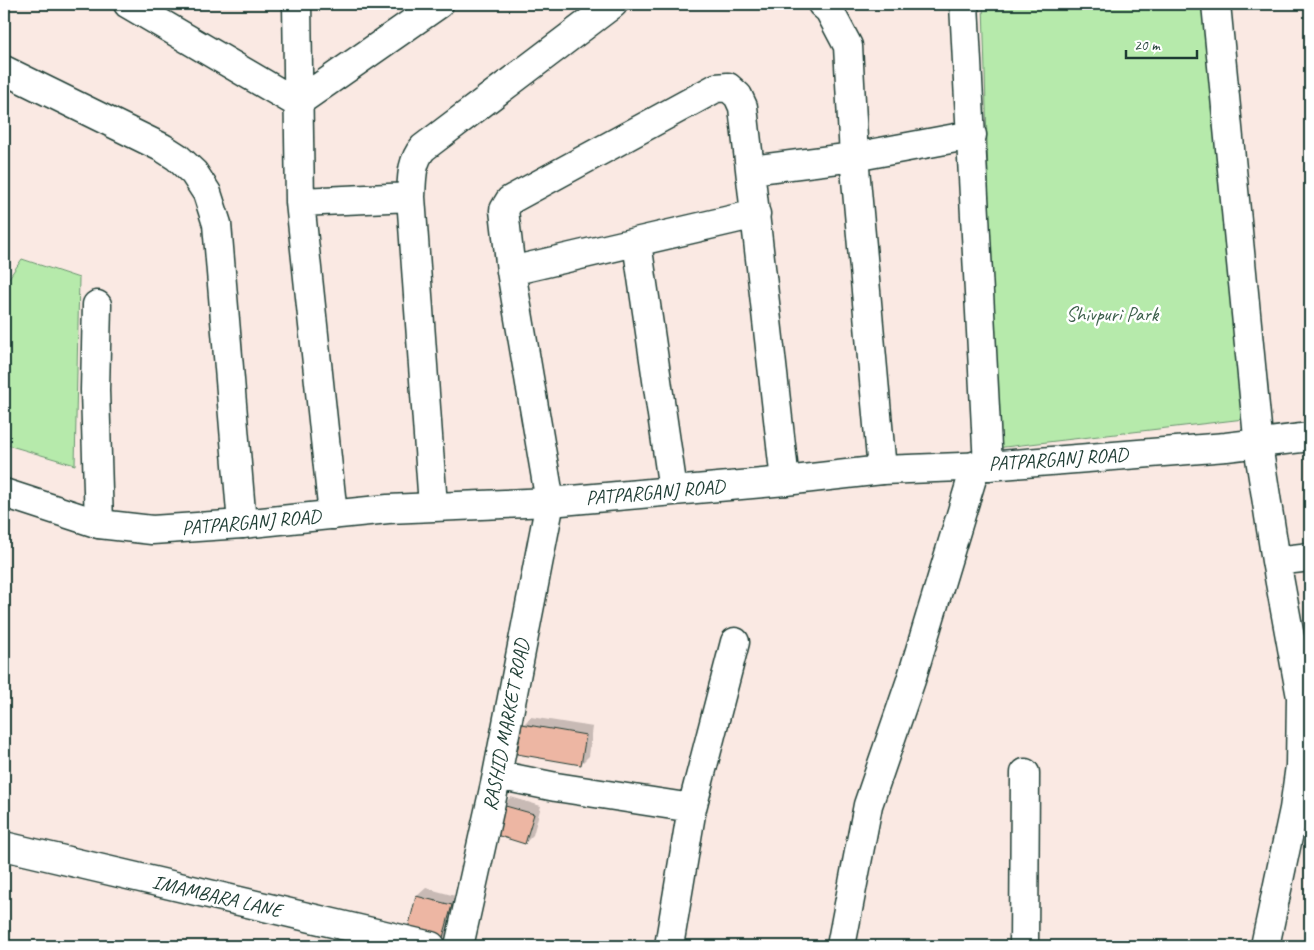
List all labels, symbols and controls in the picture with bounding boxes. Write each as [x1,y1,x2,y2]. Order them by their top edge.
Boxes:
scale bar [1126,28,1198,60]
text: 20 m [1134,36,1161,55]
park label: Shivpuri Park [1066,302,1160,327]
street label: PATPARGANJ ROAD [988,442,1131,476]
street label: PATPARGANJ ROAD [585,473,728,511]
street label: PATPARGANJ ROAD [181,503,324,541]
street label: RASHID MARKET ROAD [477,636,535,813]
street label: IMAMBARA LANE [150,869,287,924]

